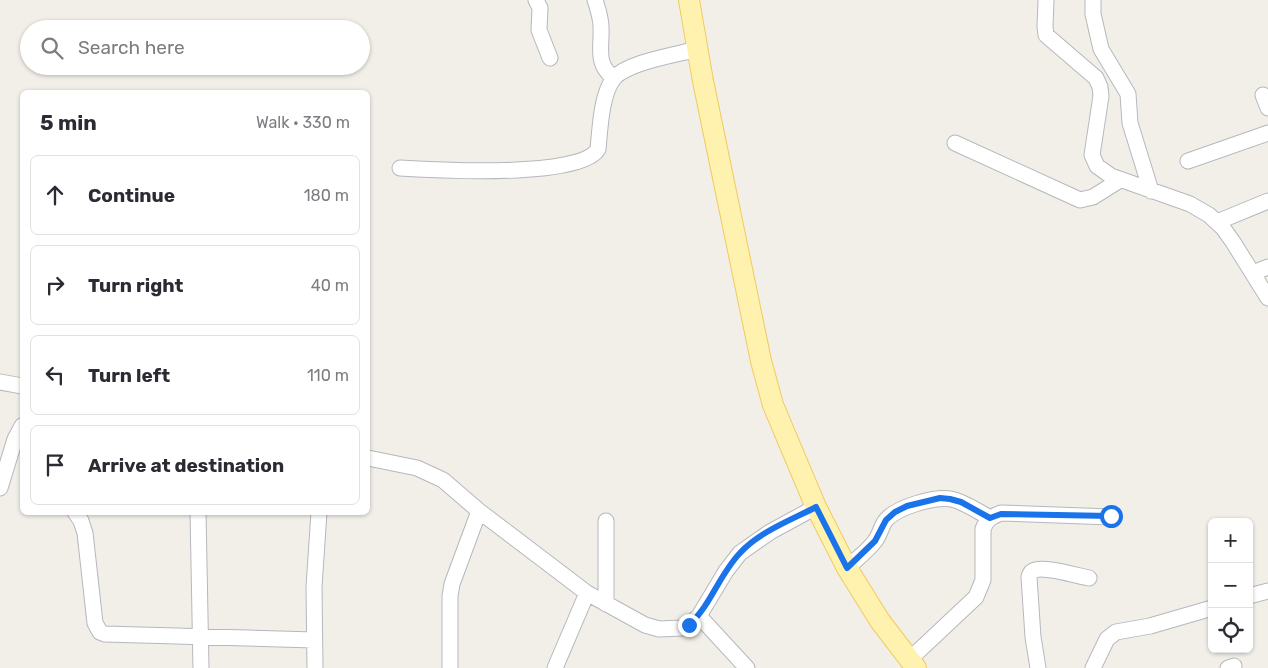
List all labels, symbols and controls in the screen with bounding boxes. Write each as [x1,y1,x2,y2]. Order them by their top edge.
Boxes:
search box [20,20,370,75]
icon: search [38,34,66,62]
text: Search here [78,36,185,59]
text: 5 min [40,110,97,135]
text: Walk · 330 m [256,113,350,132]
icon: ahead [41,181,69,209]
text: Continue [88,184,175,207]
text: 180 m [304,186,349,205]
icon: right [41,271,69,299]
text: Turn right [88,274,183,297]
text: 40 m [311,276,349,295]
icon: left [41,361,69,389]
text: Turn left [88,364,170,387]
text: 110 m [307,366,349,385]
icon: arrive [41,451,69,479]
text: Arrive at destination [88,454,284,477]
route start [1100,505,1123,528]
map controls [1208,518,1253,653]
button: + [1208,518,1253,563]
button: − [1208,563,1253,608]
button: locate [1208,608,1253,653]
route end [678,614,701,637]

